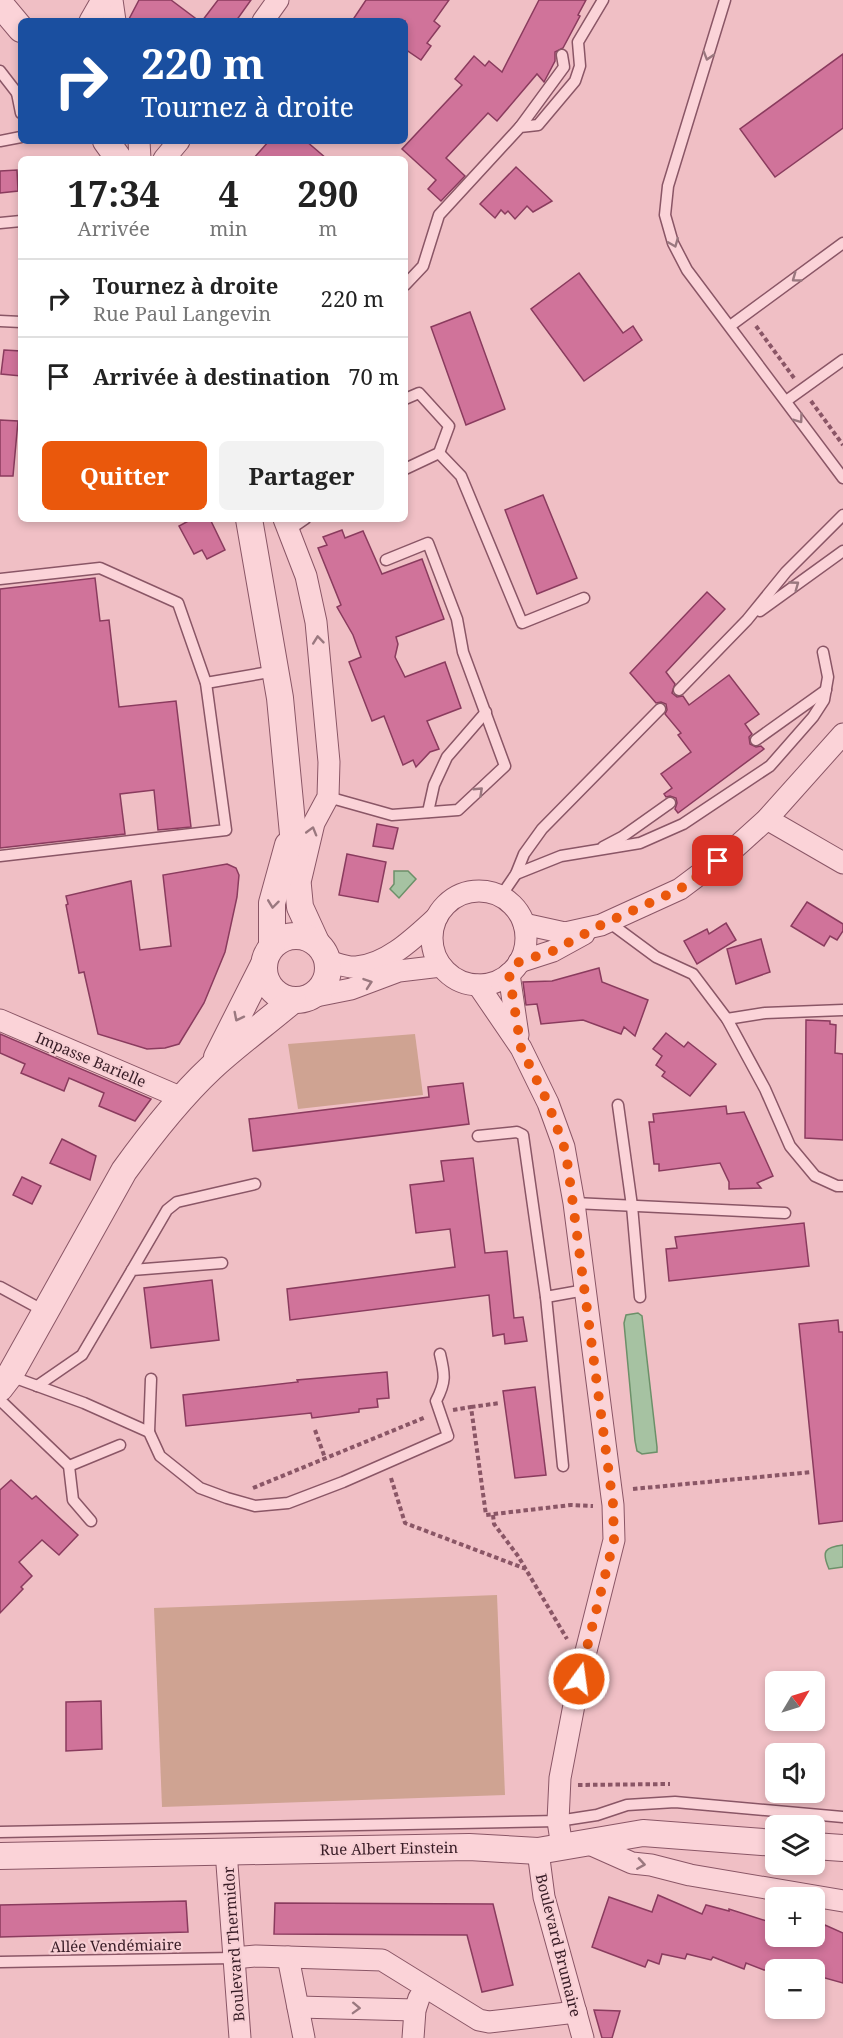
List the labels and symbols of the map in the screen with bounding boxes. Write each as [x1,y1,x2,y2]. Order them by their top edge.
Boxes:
one-way arrow [703,50,715,61]
one-way arrow [667,237,679,248]
one-way arrow [791,271,802,282]
one-way arrow [792,413,803,424]
one-way arrow [788,582,799,593]
one-way arrow [312,635,325,645]
one-way arrow [472,787,482,798]
one-way arrow [305,826,318,836]
pin [692,835,743,886]
one-way arrow [268,899,280,909]
one-way arrow [362,977,373,990]
one-way arrow [234,1011,245,1022]
street label: Impasse Barielle [33,1027,149,1091]
position arrow [547,1647,611,1711]
north arrow [765,1671,825,1731]
street label: Rue Albert Einstein [320,1837,459,1859]
one-way arrow [636,1857,646,1869]
street label: Boulevard Thermidor [218,1866,248,2022]
street label: Boulevard Brumaire [532,1871,586,2019]
street label: Allée Vendémiaire [50,1934,182,1956]
one-way arrow [352,2002,361,2015]

